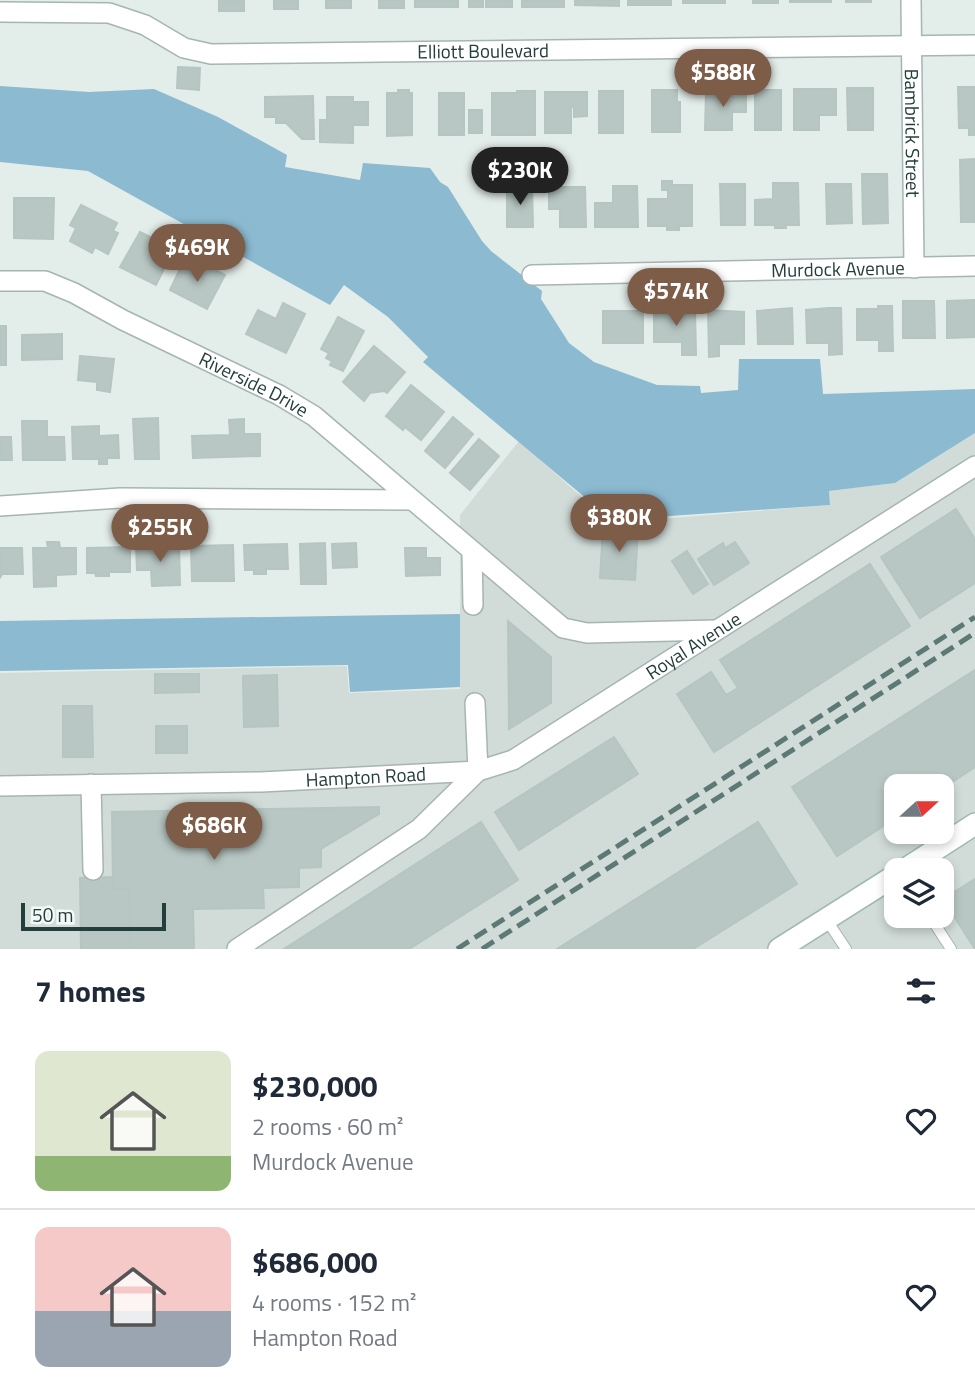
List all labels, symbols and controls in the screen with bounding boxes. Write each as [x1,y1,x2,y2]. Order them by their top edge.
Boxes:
street label: Elliott Boulevard [417,35,549,66]
pin: $588K [674,50,772,109]
text: $588K [690,54,756,89]
street label: Bambrick Street [898,69,928,198]
pin: $230K [471,148,569,207]
text: $230K [487,152,553,187]
pin: $469K [148,224,246,284]
text: $469K [164,229,230,264]
street label: Murdock Avenue [771,252,905,284]
pin: $574K [627,268,725,328]
text: $574K [643,273,709,308]
street label: Riverside Drive [194,344,314,424]
pin: $380K [570,494,668,554]
text: $380K [586,499,652,534]
pin: $255K [111,504,209,564]
text: $255K [127,509,193,544]
street label: Royal Avenue [640,604,746,686]
street label: Hampton Road [305,759,427,794]
north arrow [884,774,954,844]
map controls [884,774,954,928]
pin: $686K [165,802,263,862]
text: $686K [181,807,247,842]
button: layers [884,858,954,928]
scale bar [21,900,166,932]
text: 50 m [32,900,73,929]
text: 7 homes [35,968,146,1014]
icon: filters [902,972,940,1010]
text: $230,000 [252,1063,378,1109]
icon: home [91,1079,175,1163]
icon: heart [902,1102,940,1140]
text: 2 rooms · 60 m² [252,1109,403,1144]
text: Murdock Avenue [252,1144,414,1179]
text: $686,000 [252,1239,378,1285]
icon: home [91,1255,175,1339]
icon: heart [902,1278,940,1316]
text: 4 rooms · 152 m² [252,1285,416,1320]
text: Hampton Road [252,1320,398,1355]

